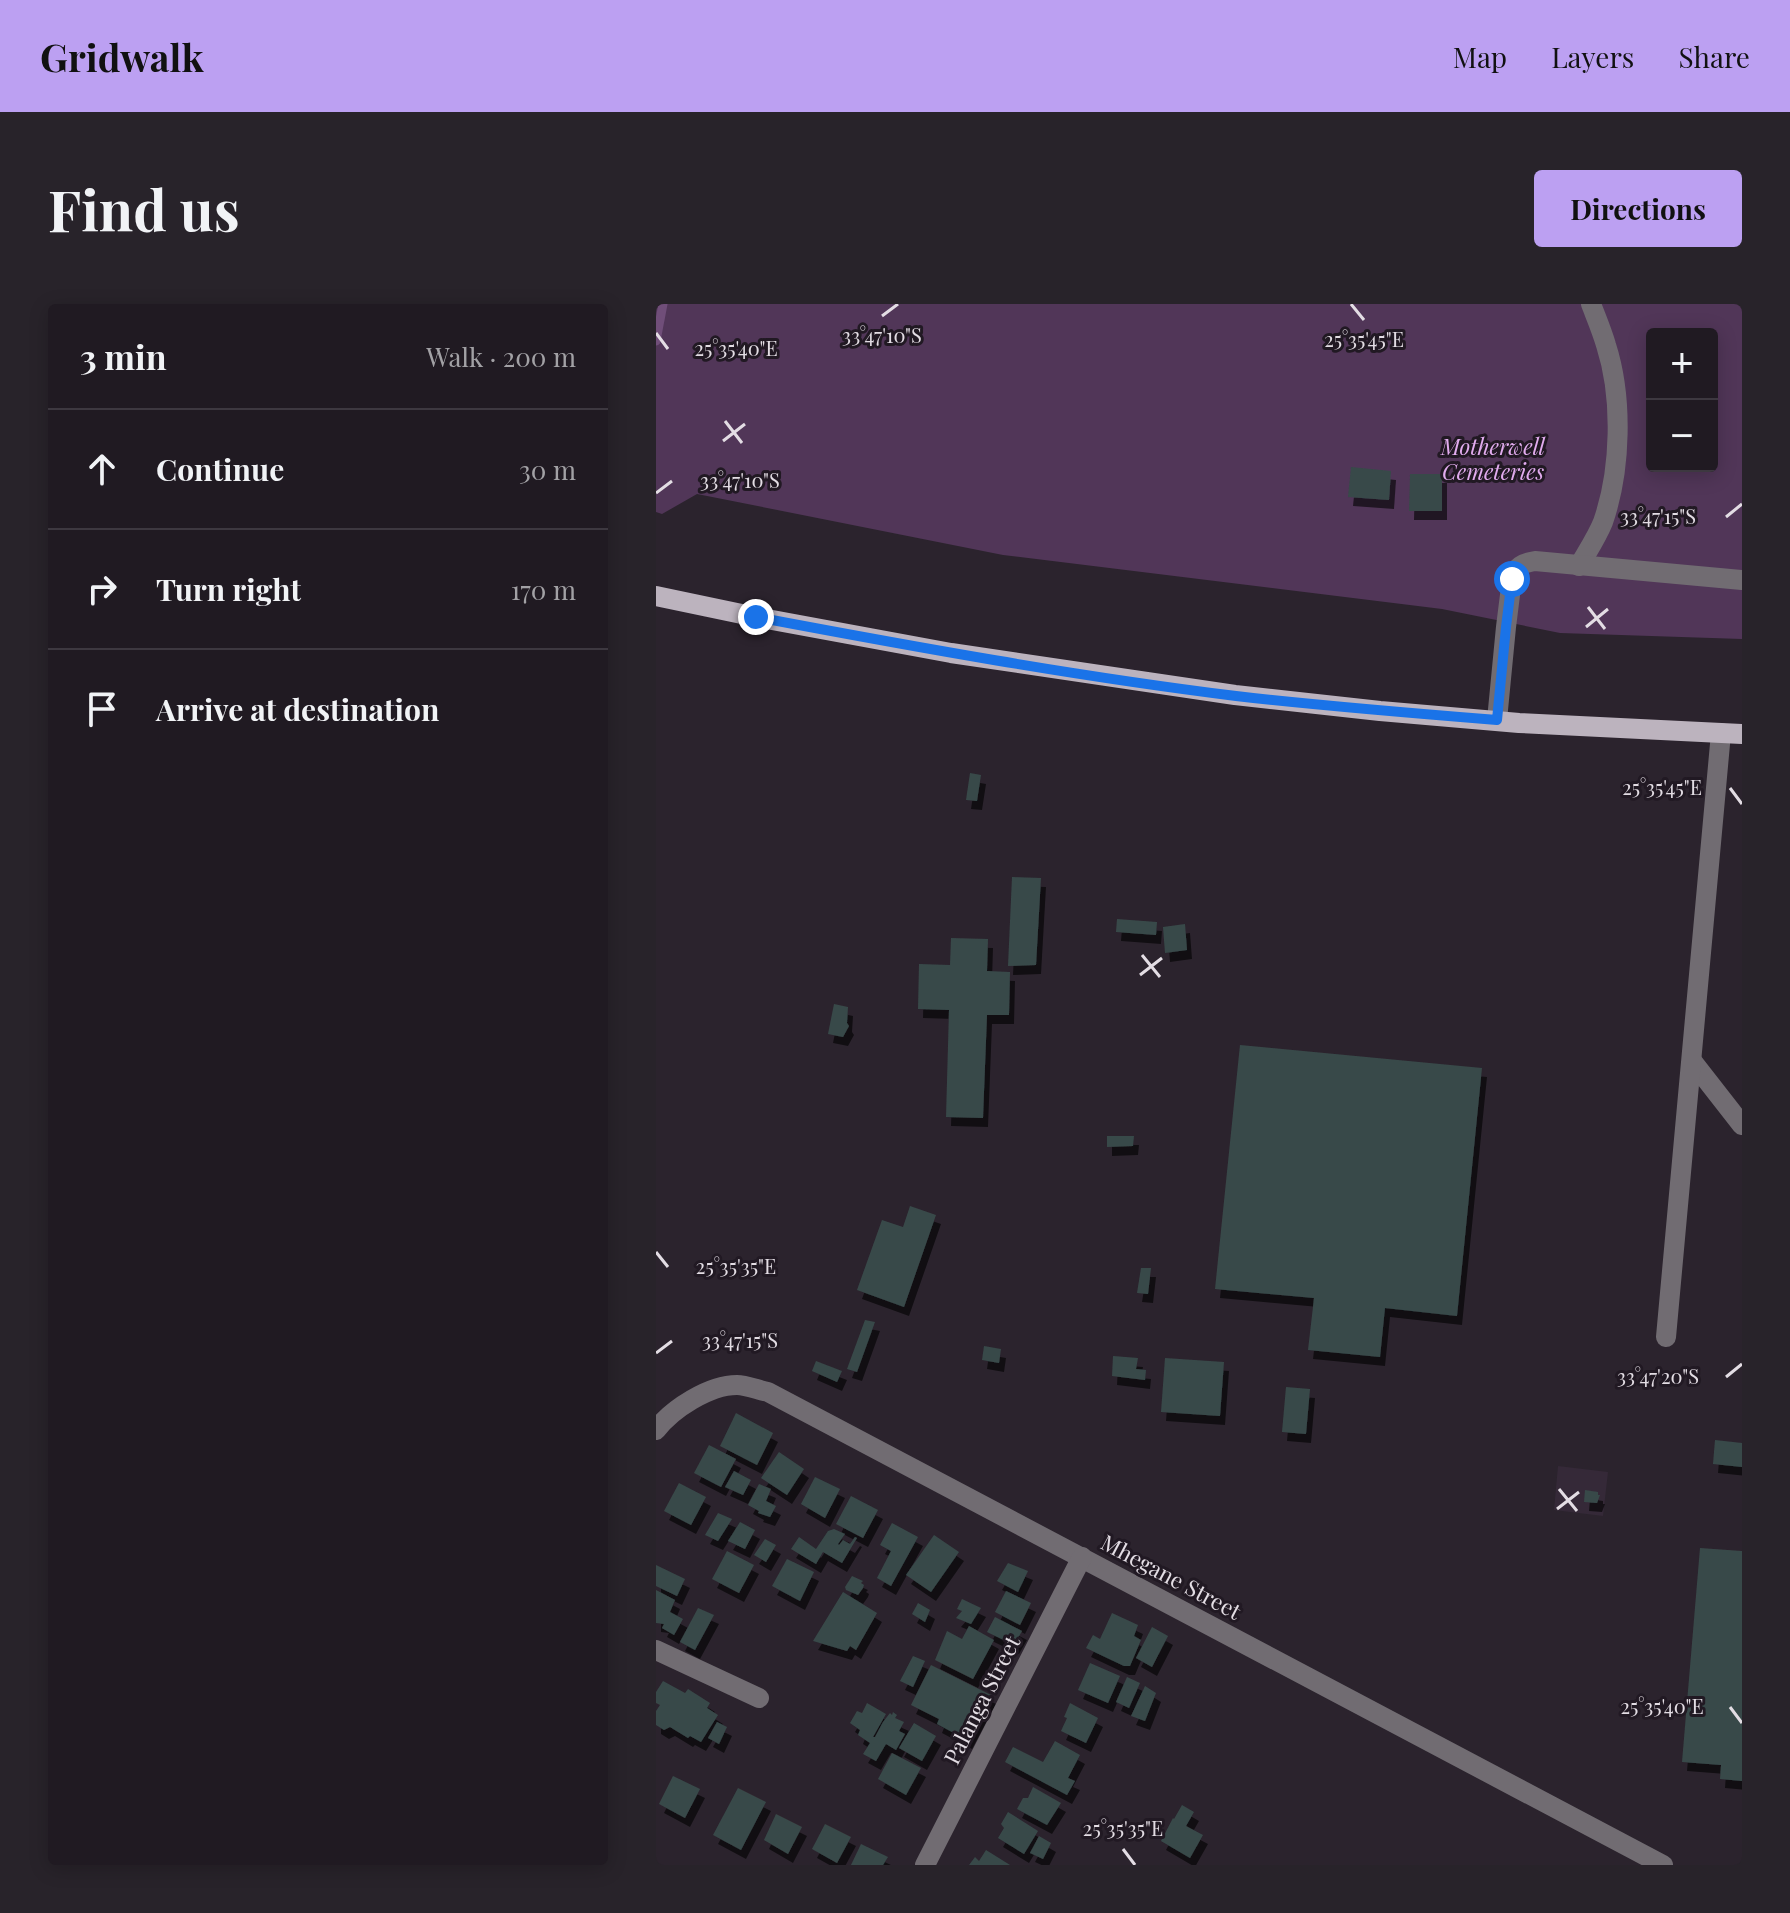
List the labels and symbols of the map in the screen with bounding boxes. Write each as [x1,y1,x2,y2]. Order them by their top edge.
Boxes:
text: 33°47'10"S [842,321,922,348]
text: 25°35'45"E [1324,325,1404,352]
text: 25°35'40"E [694,334,778,361]
park label: Motherwell Cemeteries [1440,431,1546,486]
text: 33°47'10"S [700,466,780,493]
text: 33°47'15"S [1620,502,1696,529]
route start [1494,561,1530,597]
route end [738,599,774,635]
text: 25°35'45"E [1622,773,1702,800]
text: 25°35'35"E [696,1252,776,1279]
text: 33°47'15"S [702,1326,778,1353]
text: 33°47'20"S [1617,1362,1699,1389]
street label: Mhegane Street [1096,1527,1248,1626]
street label: Palanga Street [936,1629,1027,1769]
text: 25°35'40"E [1620,1692,1704,1719]
text: 25°35'35"E [1083,1814,1163,1841]

